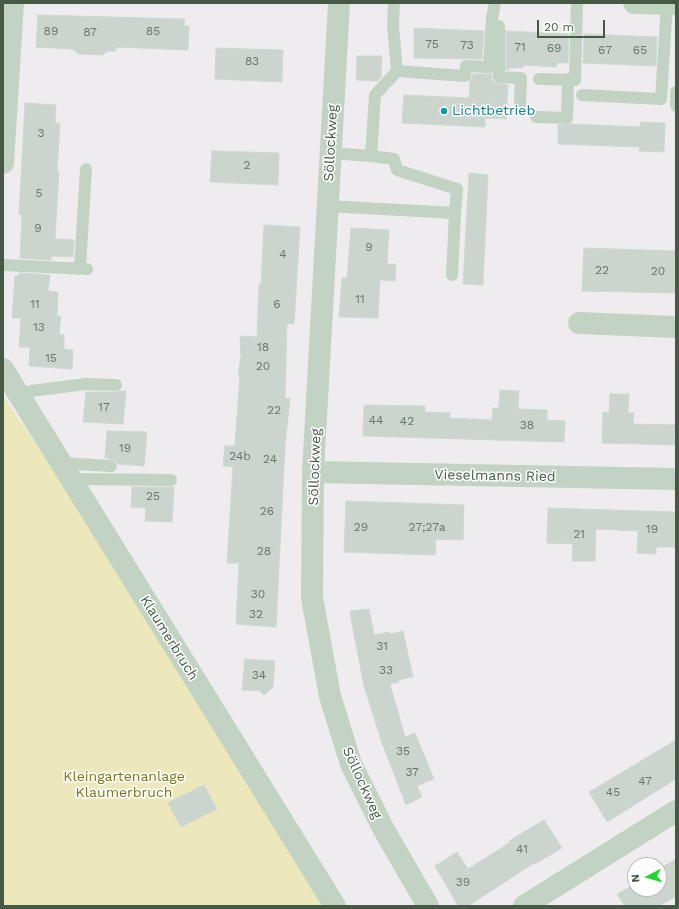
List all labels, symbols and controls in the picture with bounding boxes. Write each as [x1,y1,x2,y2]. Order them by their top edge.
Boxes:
scale bar [539,12,607,38]
text: 20 m [544,20,574,34]
house number: 89 [44,24,58,38]
house number: 85 [146,24,160,38]
house number: 87 [83,25,97,39]
house number: 75 [425,37,439,51]
house number: 73 [460,38,474,52]
house number: 71 [514,40,526,54]
house number: 69 [547,41,561,55]
house number: 67 [598,43,612,57]
house number: 65 [633,43,647,57]
house number: 83 [245,54,259,68]
place label: Lichtbetrieb [452,103,535,119]
street label: Söllockweg [321,104,341,182]
marker: Lichtbetrieb [439,106,449,116]
house number: 3 [38,126,44,140]
house number: 2 [244,158,250,172]
house number: 5 [36,186,42,200]
house number: 9 [34,221,42,235]
house number: 9 [365,240,373,254]
house number: 4 [279,247,287,261]
house number: 22 [595,263,609,277]
house number: 20 [651,264,665,278]
house number: 11 [355,292,365,306]
house number: 11 [30,297,40,311]
house number: 6 [273,297,281,311]
house number: 13 [33,320,45,334]
house number: 18 [257,340,269,354]
house number: 15 [45,351,57,365]
house number: 20 [256,359,270,373]
house number: 17 [98,400,110,414]
house number: 22 [267,403,281,417]
house number: 44 [369,413,383,427]
house number: 42 [400,414,414,428]
house number: 38 [520,418,534,432]
street label: Söllockweg [305,428,325,506]
house number: 19 [119,441,131,455]
house number: 24b [229,449,251,463]
house number: 24 [263,452,277,466]
street label: Vieselmanns Ried [434,467,556,485]
house number: 25 [146,489,160,503]
house number: 26 [260,504,274,518]
house number: 29 [354,520,368,534]
house number: 27;27a [409,520,445,534]
house number: 19 [646,522,658,536]
house number: 21 [573,527,585,541]
house number: 28 [257,544,271,558]
house number: 30 [251,587,265,601]
street label: Klaumerbruch [136,593,202,683]
house number: 32 [249,607,263,621]
house number: 31 [376,639,388,653]
house number: 33 [379,663,393,677]
house number: 34 [252,668,266,682]
street label: Söllockweg [339,744,385,822]
house number: 35 [396,744,410,758]
house number: 37 [405,765,419,779]
park label: Kleingartenanlage Klaumerbruch [63,769,185,802]
house number: 47 [638,774,652,788]
house number: 45 [606,785,620,799]
house number: 41 [516,842,528,856]
north arrow [627,857,667,897]
text: N [629,873,642,883]
house number: 39 [456,875,470,889]

